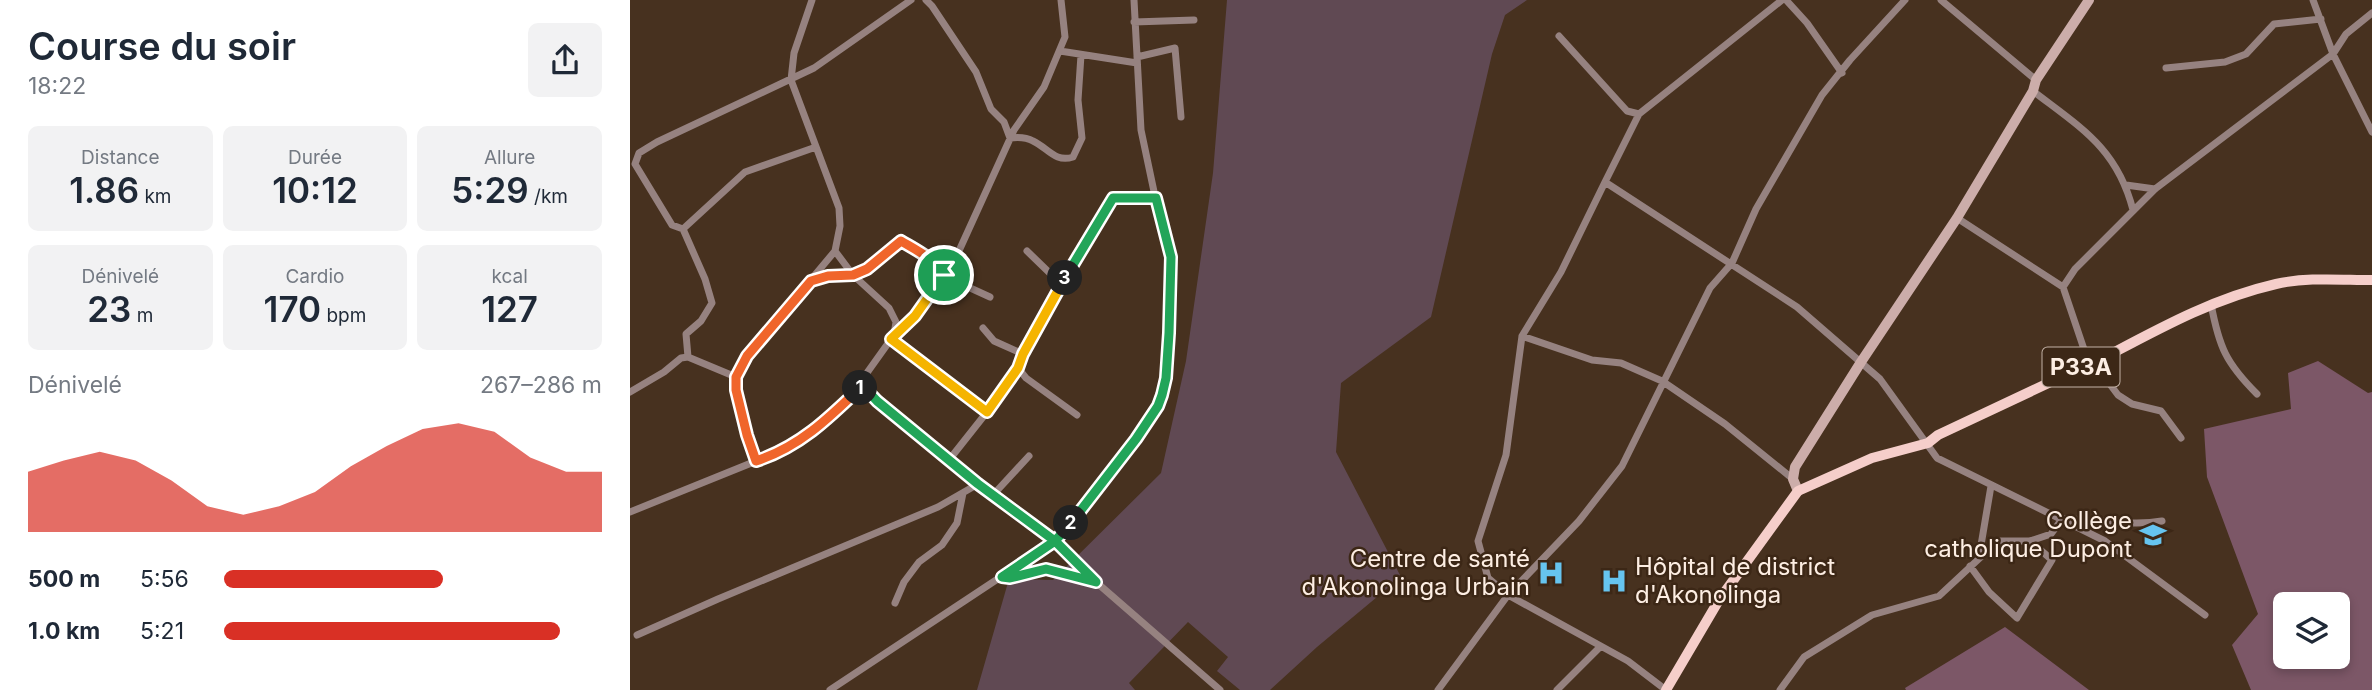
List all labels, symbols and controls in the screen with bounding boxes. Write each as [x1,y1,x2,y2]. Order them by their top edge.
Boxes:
text: Course du soir [28,23,296,69]
button: share [528,23,602,97]
text: 18:22 [28,72,86,100]
text: Distance [81,146,160,169]
text: Durée [288,146,342,169]
text: Allure [484,146,535,169]
text: 1.86 [69,169,139,211]
text: 10:12 [272,169,358,211]
text: 5:29 [451,169,529,211]
text: km [139,185,171,208]
text: /km [529,185,568,208]
pin [914,245,974,305]
icon: arrive [925,256,963,294]
pin: 3 [1048,260,1082,296]
text: Dénivelé [81,265,159,288]
text: Cardio [285,265,345,288]
text: kcal [492,265,528,288]
text: 3 [1058,266,1071,289]
text: 23 [87,288,131,330]
text: 170 [264,288,321,330]
text: 127 [481,288,538,330]
text: m [131,304,153,327]
text: bpm [321,304,366,327]
road number: P33A [2042,348,2120,386]
pin: 1 [842,370,877,406]
text: Dénivelé [28,371,122,399]
text: 267–286 m [480,371,602,399]
text: 1 [855,376,864,399]
pin: 2 [1054,505,1088,540]
place label: Collège catholique Dupont [1924,506,2132,563]
text: 2 [1065,511,1076,534]
school or university icon: Collège catholique Dupont [2138,520,2168,550]
place label: Centre de santé d'Akonolinga Urbain [1301,544,1530,601]
place label: Hôpital de district d'Akonolinga [1635,552,1835,609]
hospital icon: Centre de santé d'Akonolinga Urbain [1536,558,1566,588]
text: 500 m [28,565,100,593]
text: 5:56 [140,565,189,593]
hospital icon: Hôpital de district d'Akonolinga [1599,566,1629,596]
map controls [2273,592,2350,669]
button: layers [2273,592,2350,669]
text: 1.0 km [28,617,100,645]
text: 5:21 [140,617,184,645]

